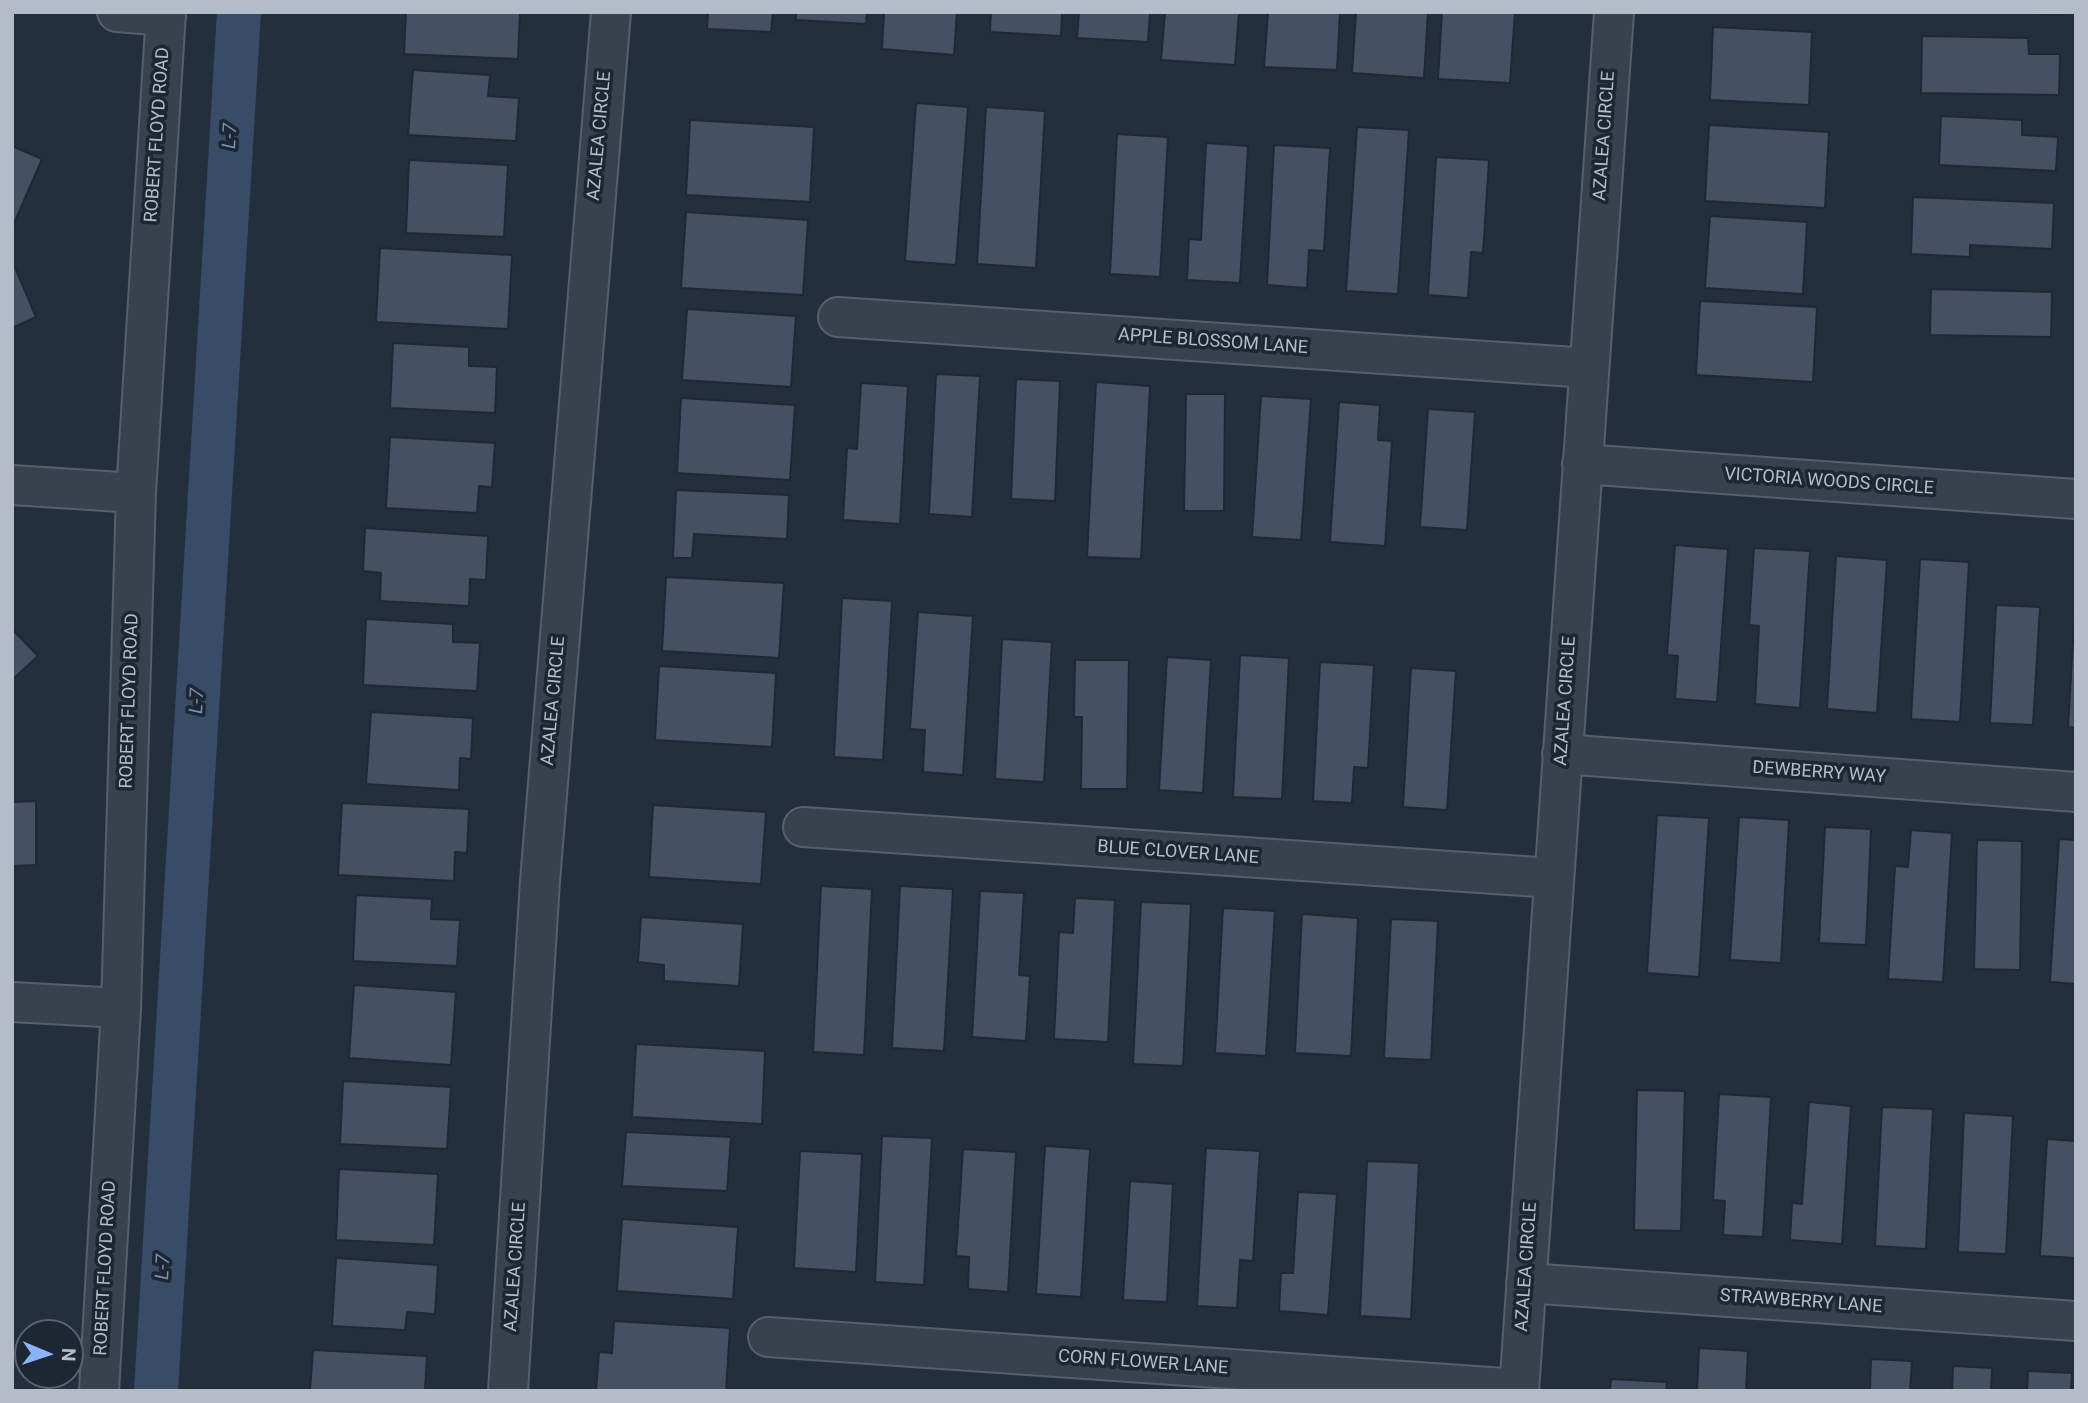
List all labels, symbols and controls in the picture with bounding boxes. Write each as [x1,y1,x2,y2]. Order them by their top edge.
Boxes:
street label: ROBERT FLOYD ROAD [141,47,175,223]
street label: AZALEA CIRCLE [584,70,616,202]
street label: AZALEA CIRCLE [1590,70,1620,202]
water label: L-7 [219,123,243,149]
street label: APPLE BLOSSOM LANE [1117,325,1309,359]
street label: VICTORIA WOODS CIRCLE [1723,464,1935,500]
street label: ROBERT FLOYD ROAD [116,613,144,789]
street label: AZALEA CIRCLE [538,635,570,767]
street label: AZALEA CIRCLE [1551,635,1581,767]
water label: L-7 [186,688,210,714]
street label: DEWBERRY WAY [1752,758,1886,788]
street label: BLUE CLOVER LANE [1097,837,1259,869]
street label: ROBERT FLOYD ROAD [91,1180,121,1356]
street label: AZALEA CIRCLE [501,1201,531,1333]
street label: AZALEA CIRCLE [1512,1201,1542,1333]
water label: L-7 [152,1254,176,1280]
street label: STRAWBERRY LANE [1719,1286,1883,1318]
north arrow [14,1319,84,1389]
street label: CORN FLOWER LANE [1057,1346,1229,1380]
text: N [57,1348,80,1362]

